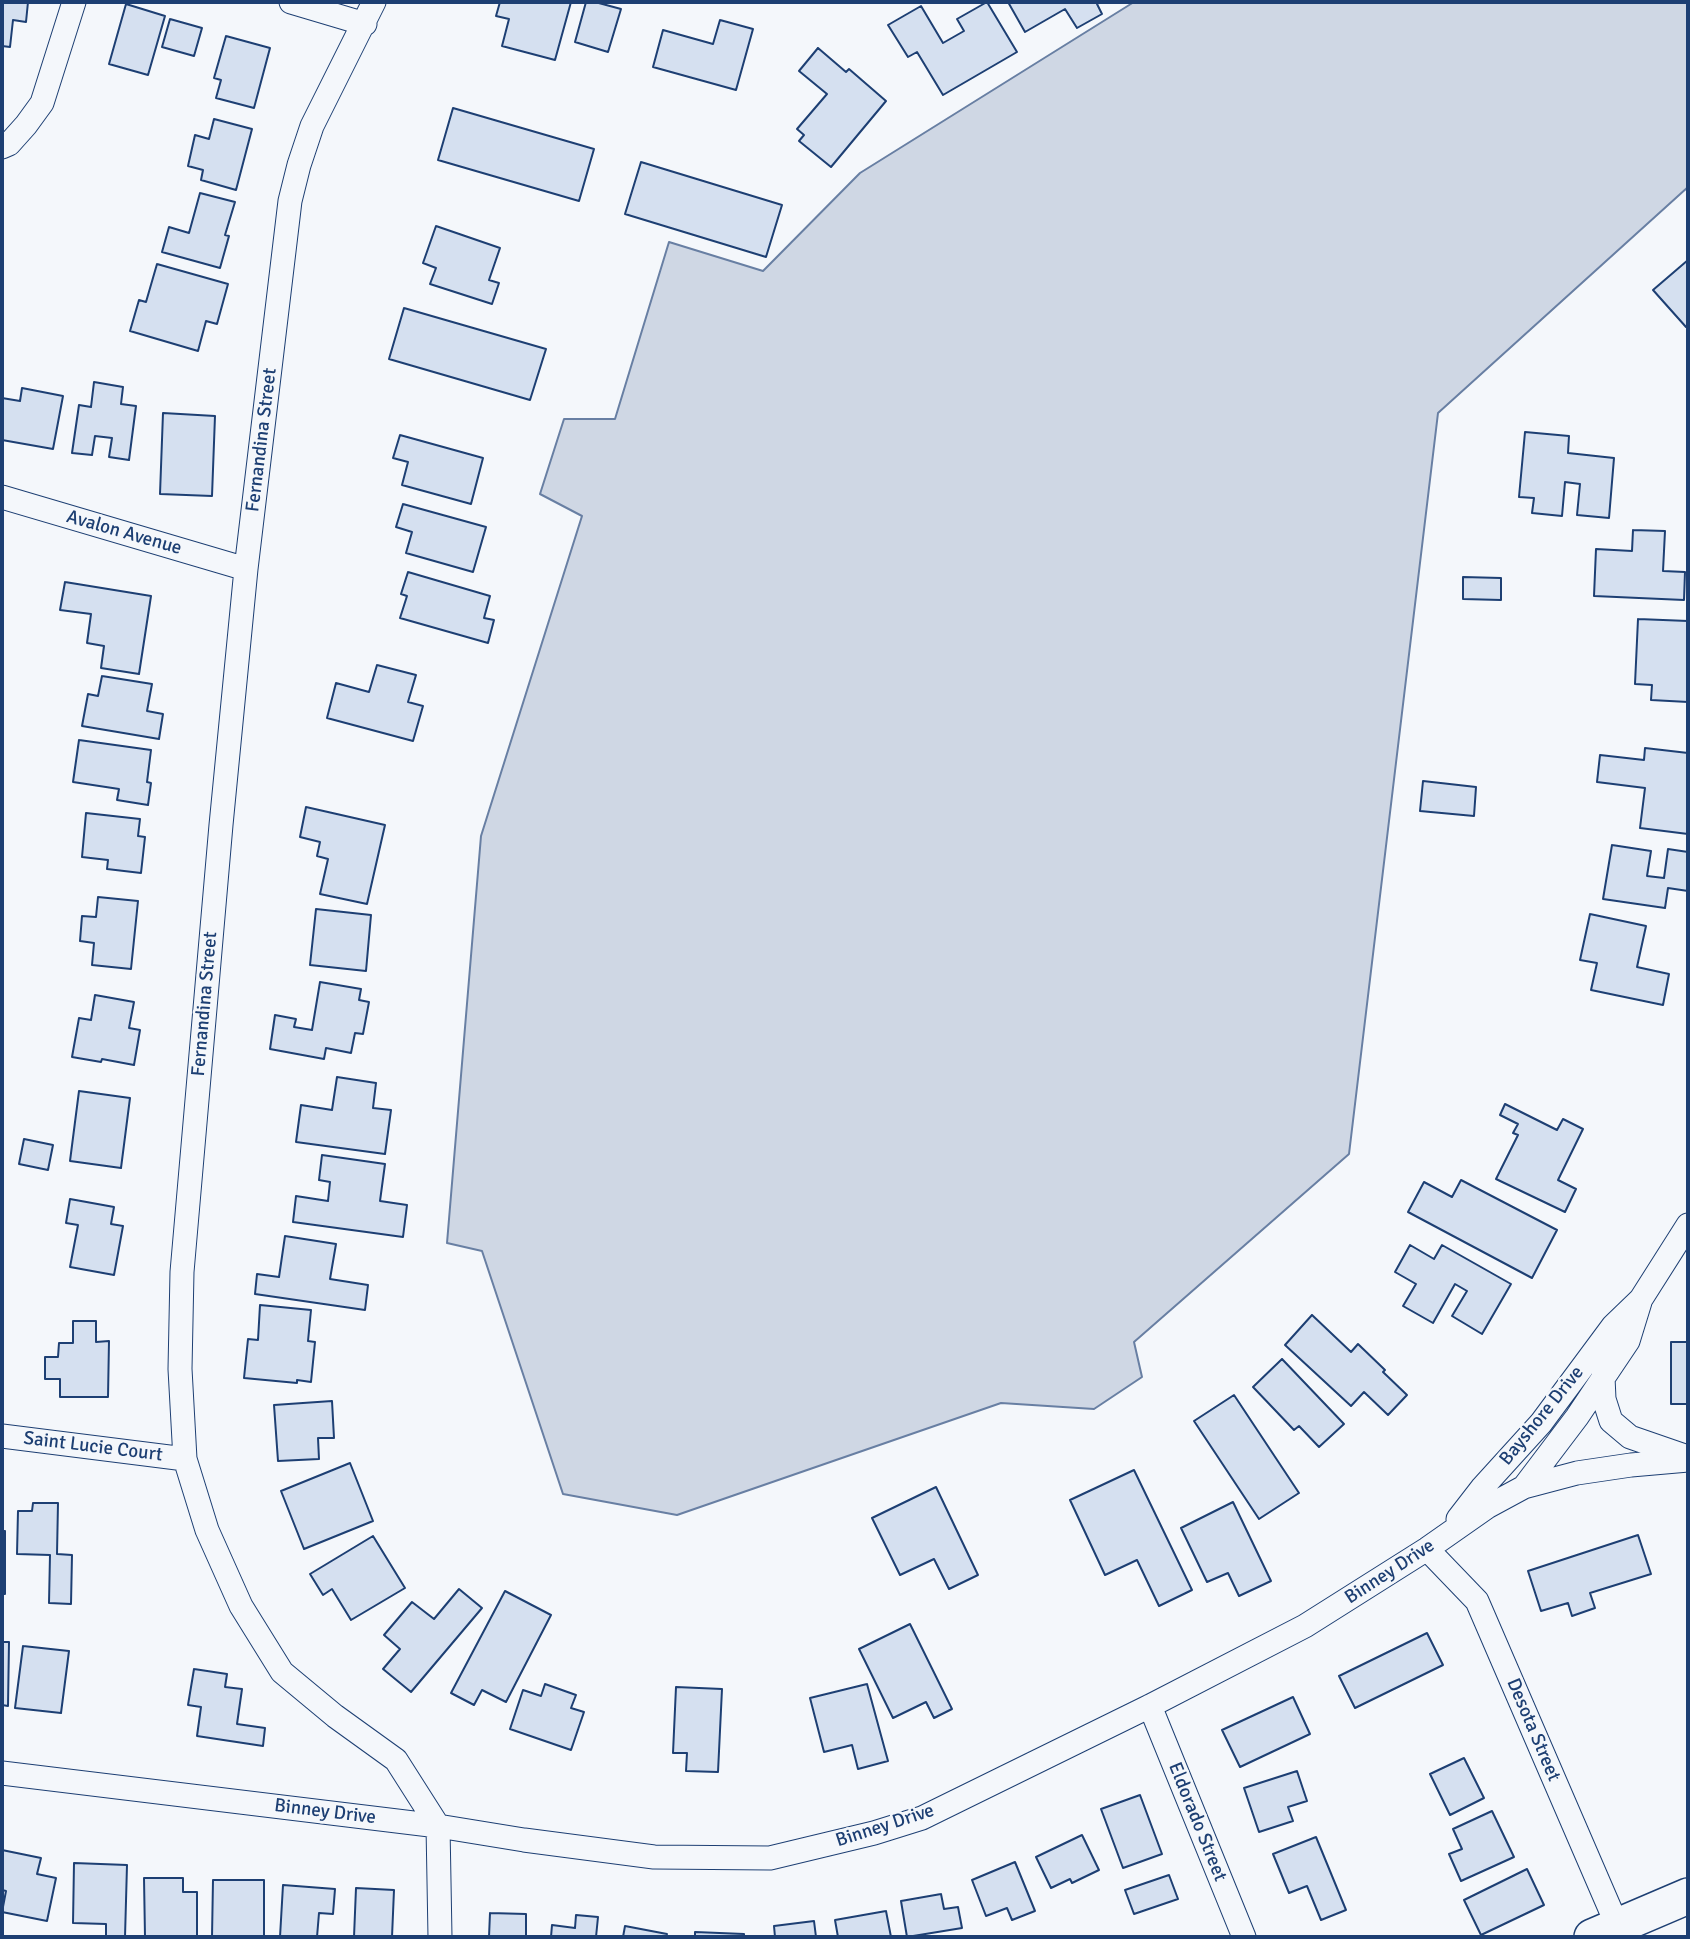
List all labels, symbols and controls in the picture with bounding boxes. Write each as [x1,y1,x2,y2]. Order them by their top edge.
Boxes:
street label: Fernandina Street [242,367,282,513]
street label: Avalon Avenue [64,506,184,560]
street label: Fernandina Street [187,931,223,1077]
street label: Bayshore Drive [1495,1362,1589,1470]
street label: Saint Lucie Court [22,1427,164,1467]
street label: Binney Drive [1341,1535,1439,1609]
street label: Desota Street [1501,1675,1565,1785]
street label: Eldorado Street [1163,1759,1231,1885]
street label: Binney Drive [273,1794,377,1830]
street label: Binney Drive [833,1799,937,1853]

